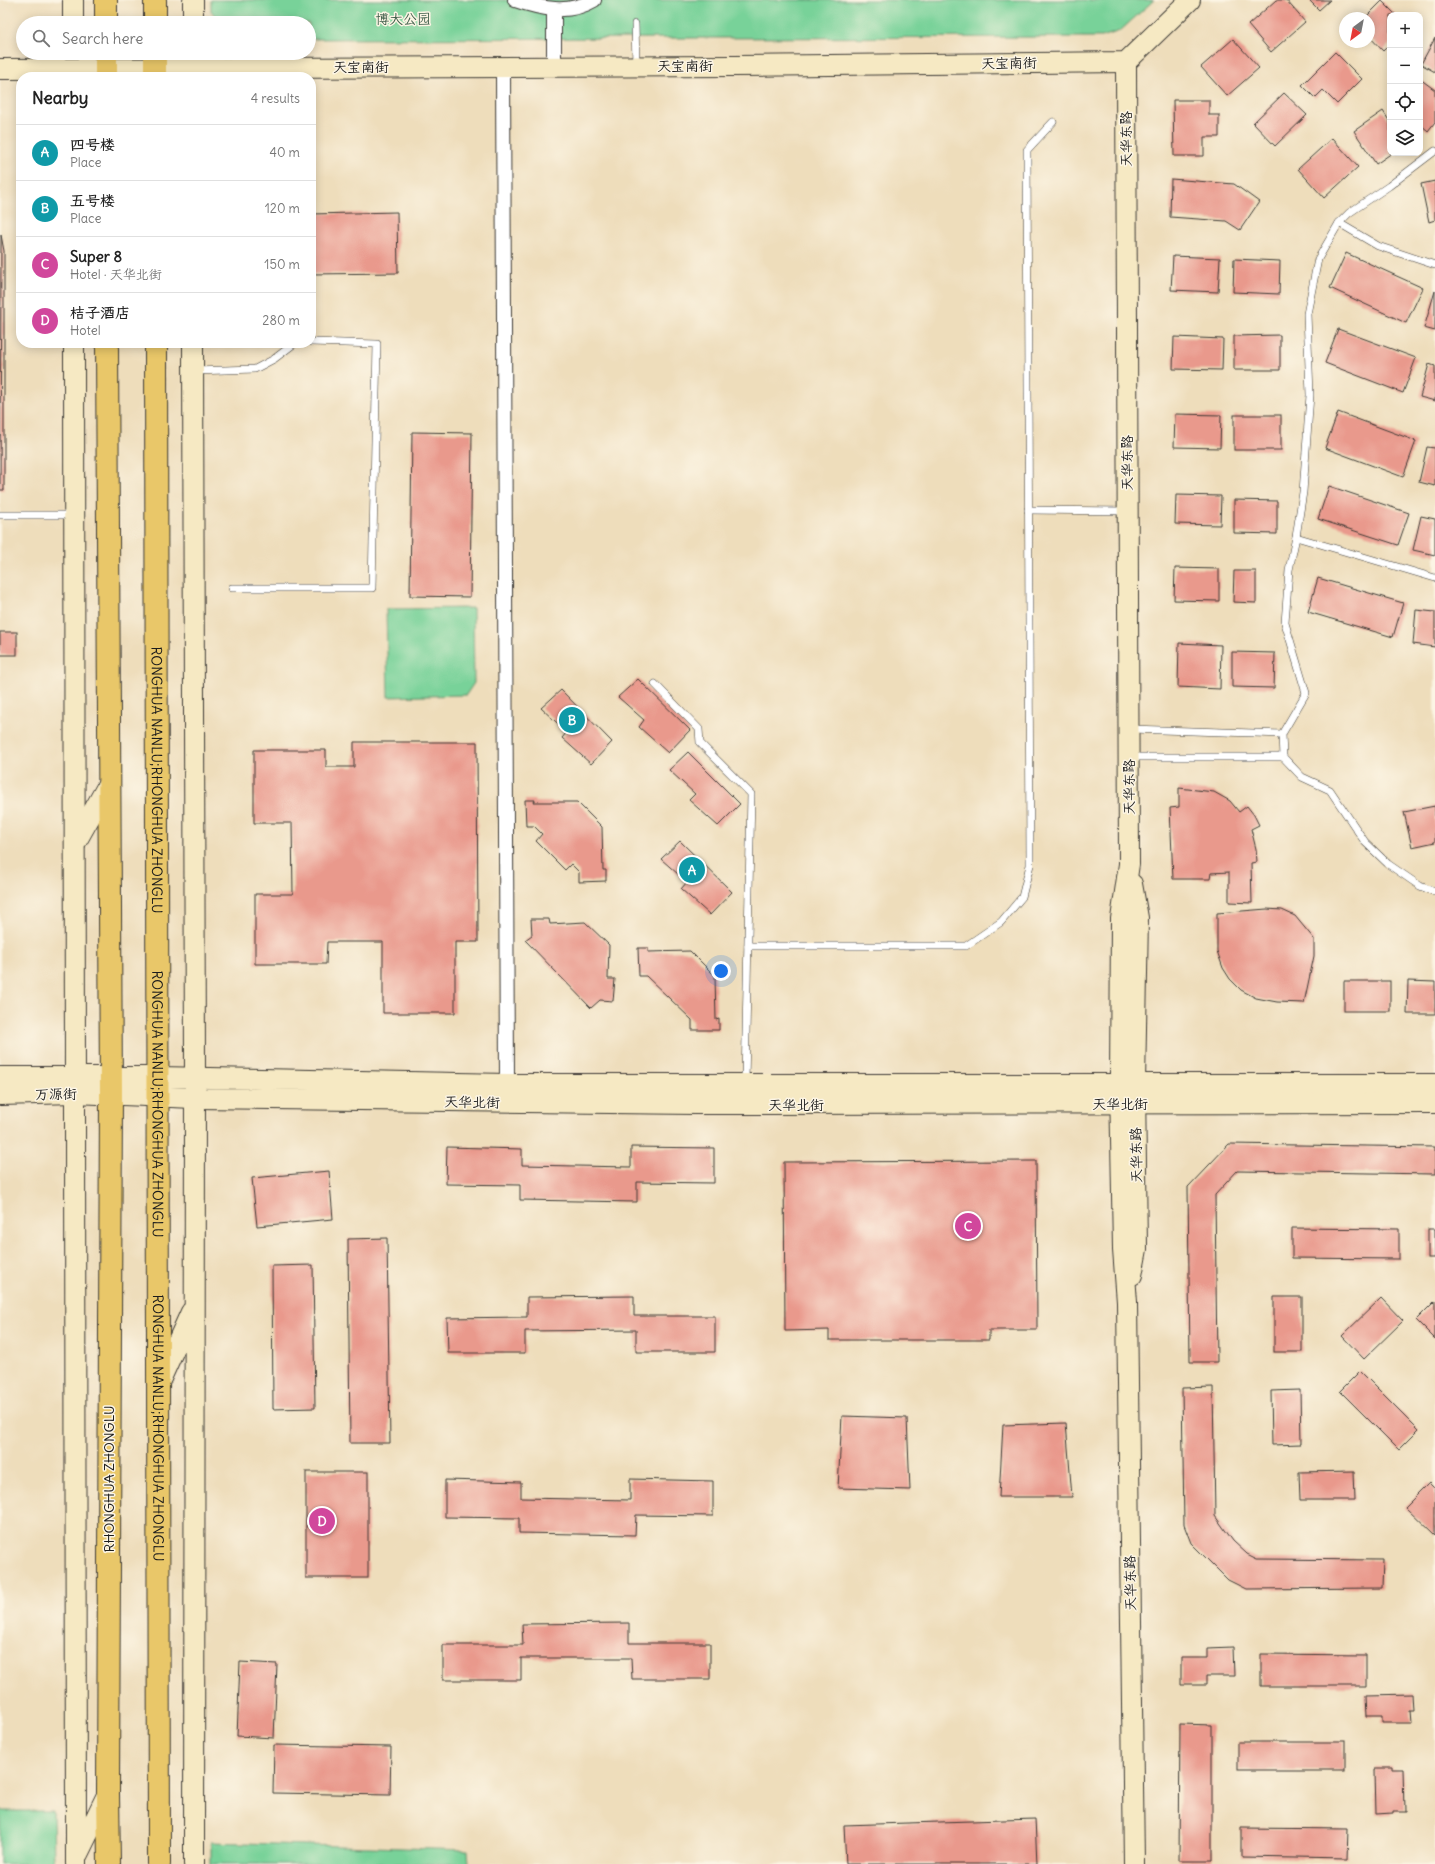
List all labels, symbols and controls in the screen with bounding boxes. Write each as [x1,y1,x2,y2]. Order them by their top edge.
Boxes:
park label: 博大公园 [375,10,431,28]
north arrow [1339,12,1375,48]
map controls [1387,12,1423,156]
button: + [1387,12,1423,48]
search box [16,16,316,60]
icon: search [30,27,52,49]
text: Search here [62,29,143,48]
button: − [1387,48,1423,84]
street label: 天宝南街 [981,54,1037,72]
street label: 天宝南街 [657,57,713,75]
street label: 天宝南街 [333,58,389,76]
button: locate [1387,84,1423,120]
text: Nearby [32,87,88,109]
text: 4 results [251,90,300,107]
street label: 天华东路 [1117,111,1135,167]
button: layers [1387,120,1423,156]
text: 四号楼 [70,135,115,154]
text: A [41,144,49,161]
text: 40 m [269,144,300,161]
text: Place [70,154,101,171]
text: 五号楼 [70,191,115,210]
text: B [41,200,49,217]
text: 120 m [265,200,300,217]
text: Place [70,210,101,227]
text: Super 8 [70,247,122,266]
text: C [41,256,49,273]
text: 150 m [264,256,300,273]
text: Hotel · 天华北街 [70,266,162,283]
text: 桔子酒店 [70,303,130,322]
text: D [40,312,50,329]
text: 280 m [262,312,300,329]
text: Hotel [70,322,101,339]
street label: 天华东路 [1118,435,1136,491]
street label: RONGHUA NANLU;RHONGHUA ZHONGLU [148,646,166,914]
pin: B [559,705,585,735]
street label: 天华东路 [1120,759,1138,815]
pin: A [679,855,705,885]
your location [711,961,731,981]
street label: RONGHUA NANLU;RHONGHUA ZHONGLU [148,970,167,1238]
street label: 万源街 [35,1085,77,1103]
street label: 天华北街 [444,1093,500,1111]
street label: 天华北街 [1092,1095,1148,1113]
street label: 天华北街 [768,1096,824,1114]
street label: 天华东路 [1127,1127,1145,1183]
pin: C [955,1211,981,1241]
street label: RONGHUA NANLU;RHONGHUA ZHONGLU [149,1294,167,1562]
street label: RHONGHUA ZHONGLU [100,1406,118,1552]
pin: D [309,1506,335,1536]
street label: 天华东路 [1121,1555,1139,1611]

